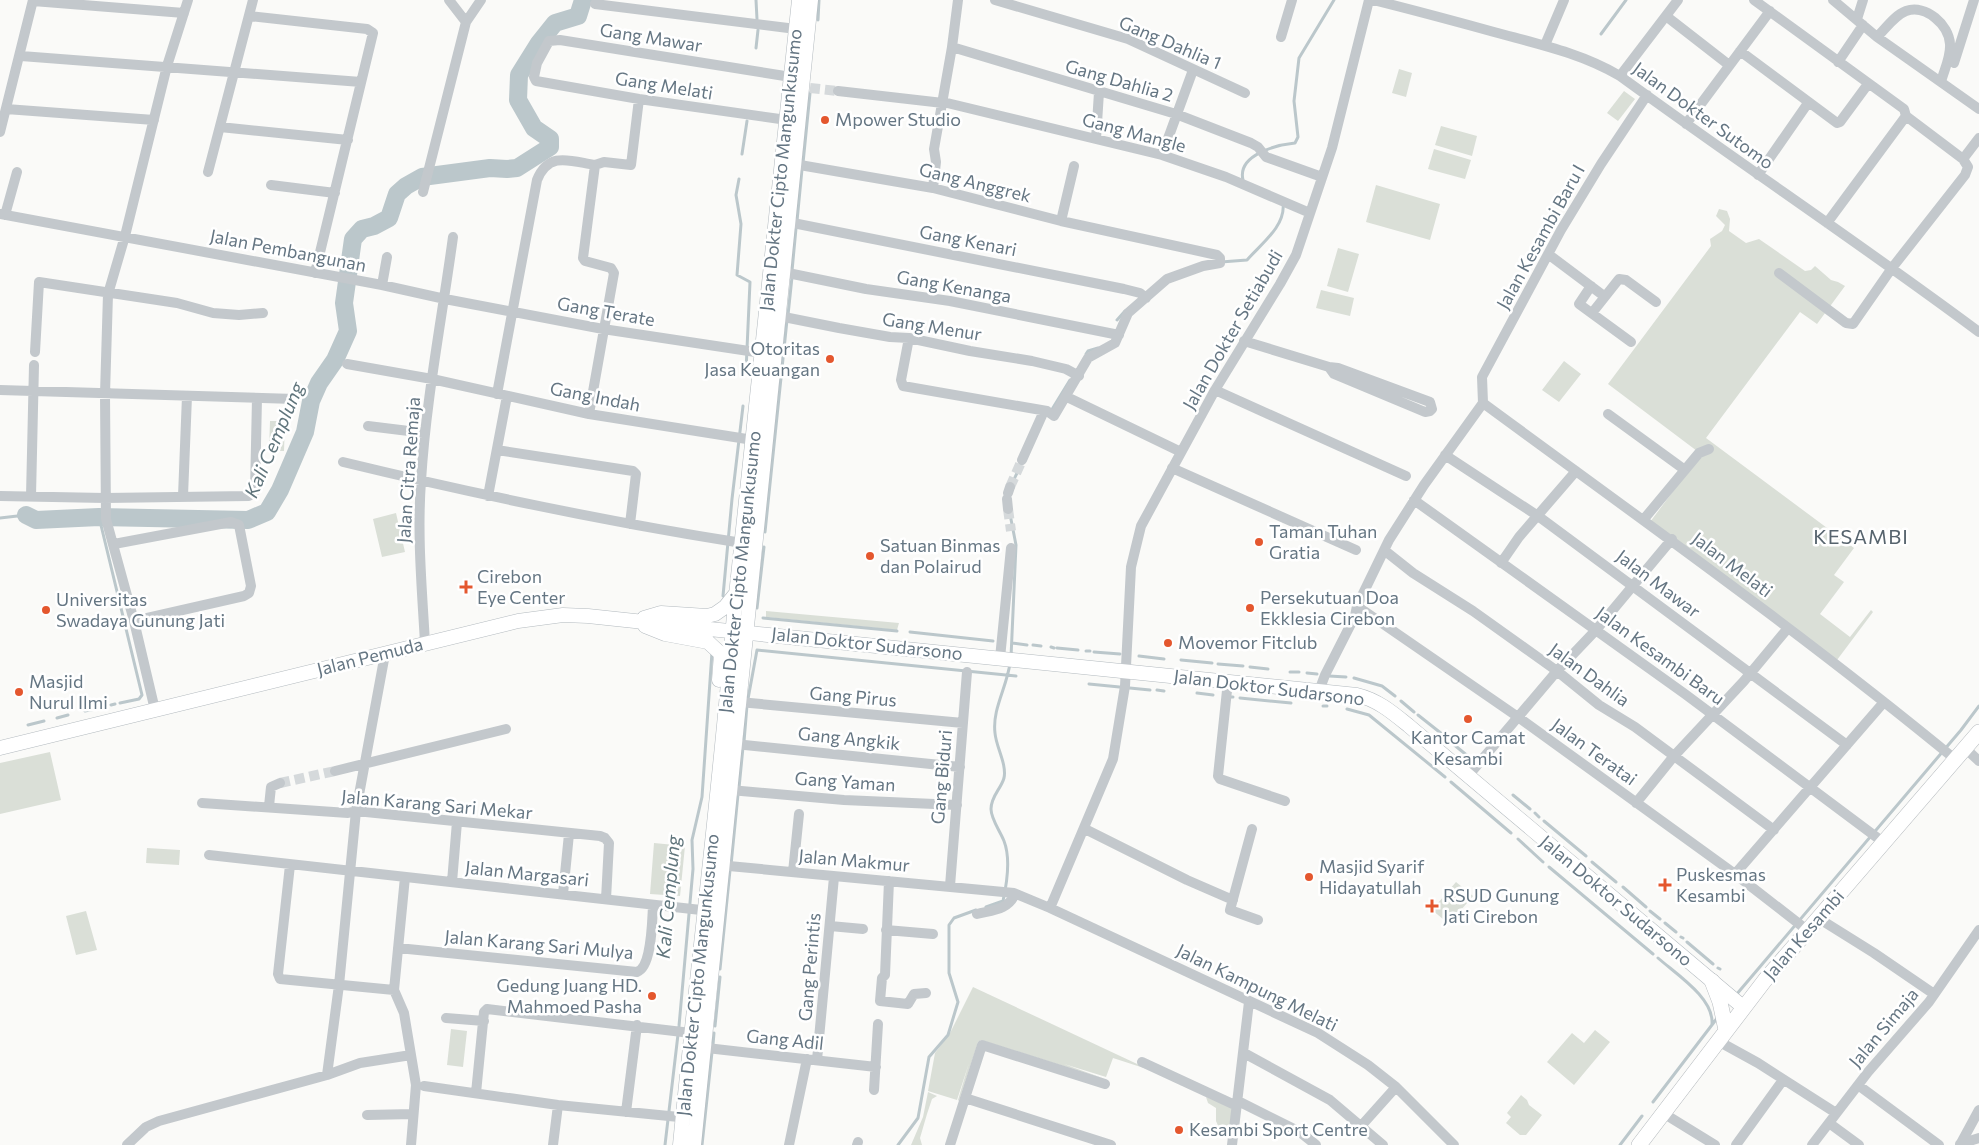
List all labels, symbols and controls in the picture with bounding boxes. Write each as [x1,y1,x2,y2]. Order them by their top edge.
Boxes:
street label: Gang Dahlia 1 [1116,11,1225,73]
street label: Gang Mawar [598,18,704,56]
street label: Jalan Dokter Cipto Mangunkusumo [754,28,806,312]
street label: Gang Dahlia 2 [1063,54,1176,106]
street label: Jalan Dokter Sutomo [1629,57,1778,174]
street label: Gang Melati [614,66,715,104]
place label: Mpower Studio [835,108,961,130]
street label: Gang Mangle [1080,108,1189,156]
marker: Mpower Studio [819,114,831,126]
street label: Gang Anggrek [917,158,1034,207]
street label: Jalan Kesambi Baru I [1491,160,1589,313]
street label: Gang Kenari [918,220,1019,260]
street label: Jalan Pembangunan [208,224,368,276]
street label: Jalan Dokter Setiabudi [1177,246,1287,413]
street label: Gang Kenanga [895,265,1013,307]
street label: Gang Terate [556,292,657,330]
street label: Gang Menur [881,307,983,345]
place label: Otoritas Jasa Keuangan [704,337,820,380]
marker: Otoritas Jasa Keuangan [824,353,836,365]
street label: Gang Indah [548,376,642,416]
water label: Kali Cemplung [239,378,309,501]
street label: Jalan Citra Remaja [392,396,424,544]
street label: Jalan Dokter Cipto Mangunkusumo [713,430,765,714]
place label: Taman Tuhan Gratia [1269,520,1377,563]
district label: KESAMBI [1813,524,1909,548]
street label: Jalan Melati [1688,527,1777,602]
place label: Satuan Binmas dan Polairud [880,534,1000,577]
marker: Taman Tuhan Gratia [1253,536,1265,548]
street label: Jalan Mawar [1612,544,1705,622]
marker: Satuan Binmas dan Polairud [864,550,876,562]
place label: Cirebon Eye Center [477,565,565,608]
marker: Cirebon Eye Center [459,580,473,594]
place label: Persekutuan Doa Ekklesia Cirebon [1260,586,1399,629]
place label: Universitas Swadaya Gunung Jati [56,588,225,631]
street label: Jalan Kesambi Baru [1592,601,1729,709]
marker: Persekutuan Doa Ekklesia Cirebon [1244,602,1256,614]
marker: Universitas Swadaya Gunung Jati [40,604,52,616]
street label: Jalan Doktor Sudarsono [770,622,964,664]
place label: Movemor Fitclub [1178,631,1318,653]
street label: Jalan Pemuda [314,632,425,680]
marker: Movemor Fitclub [1162,637,1174,649]
street label: Jalan Dahlia [1545,638,1634,711]
street label: Jalan Doktor Sudarsono [1172,664,1366,710]
place label: Masjid Nurul Ilmi [29,670,108,713]
street label: Gang Pirus [809,681,898,711]
marker: Masjid Nurul Ilmi [13,686,25,698]
marker: Kantor Camat Kesambi [1462,713,1474,725]
street label: Jalan Teratai [1548,713,1641,789]
street label: Gang Angkik [797,722,902,754]
place label: Kantor Camat Kesambi [1411,726,1525,769]
street label: Gang Biduri [926,729,956,825]
street label: Gang Yaman [794,767,896,795]
street label: Jalan Karang Sari Mekar [340,785,534,823]
street label: Jalan Doktor Sudarsono [1536,830,1697,970]
street label: Jalan Dokter Cipto Mangunkusumo [671,833,723,1117]
water label: Kali Cemplung [651,834,684,959]
street label: Jalan Makmur [798,844,911,876]
place label: Masjid Syarif Hidayatullah [1319,855,1425,898]
street label: Jalan Margasari [464,856,590,890]
place label: Puskesmas Kesambi [1676,863,1766,906]
marker: Masjid Syarif Hidayatullah [1303,871,1315,883]
marker: Puskesmas Kesambi [1658,878,1672,892]
place label: RSUD Gunung Jati Cirebon [1443,884,1559,927]
street label: Jalan Kesambi [1758,885,1848,984]
marker: RSUD Gunung Jati Cirebon [1425,899,1439,913]
street label: Gang Perintis [793,912,825,1022]
street label: Jalan Karang Sari Mulya [444,925,634,963]
street label: Jalan Kampung Melati [1173,939,1342,1036]
place label: Gedung Juang HD. Mahmoed Pasha [497,974,642,1017]
street label: Jalan Simaja [1844,983,1923,1071]
marker: Gedung Juang HD. Mahmoed Pasha [646,990,658,1002]
street label: Gang Adil [745,1024,825,1054]
place label: Kesambi Sport Centre [1189,1118,1368,1140]
marker: Kesambi Sport Centre [1173,1124,1185,1136]

